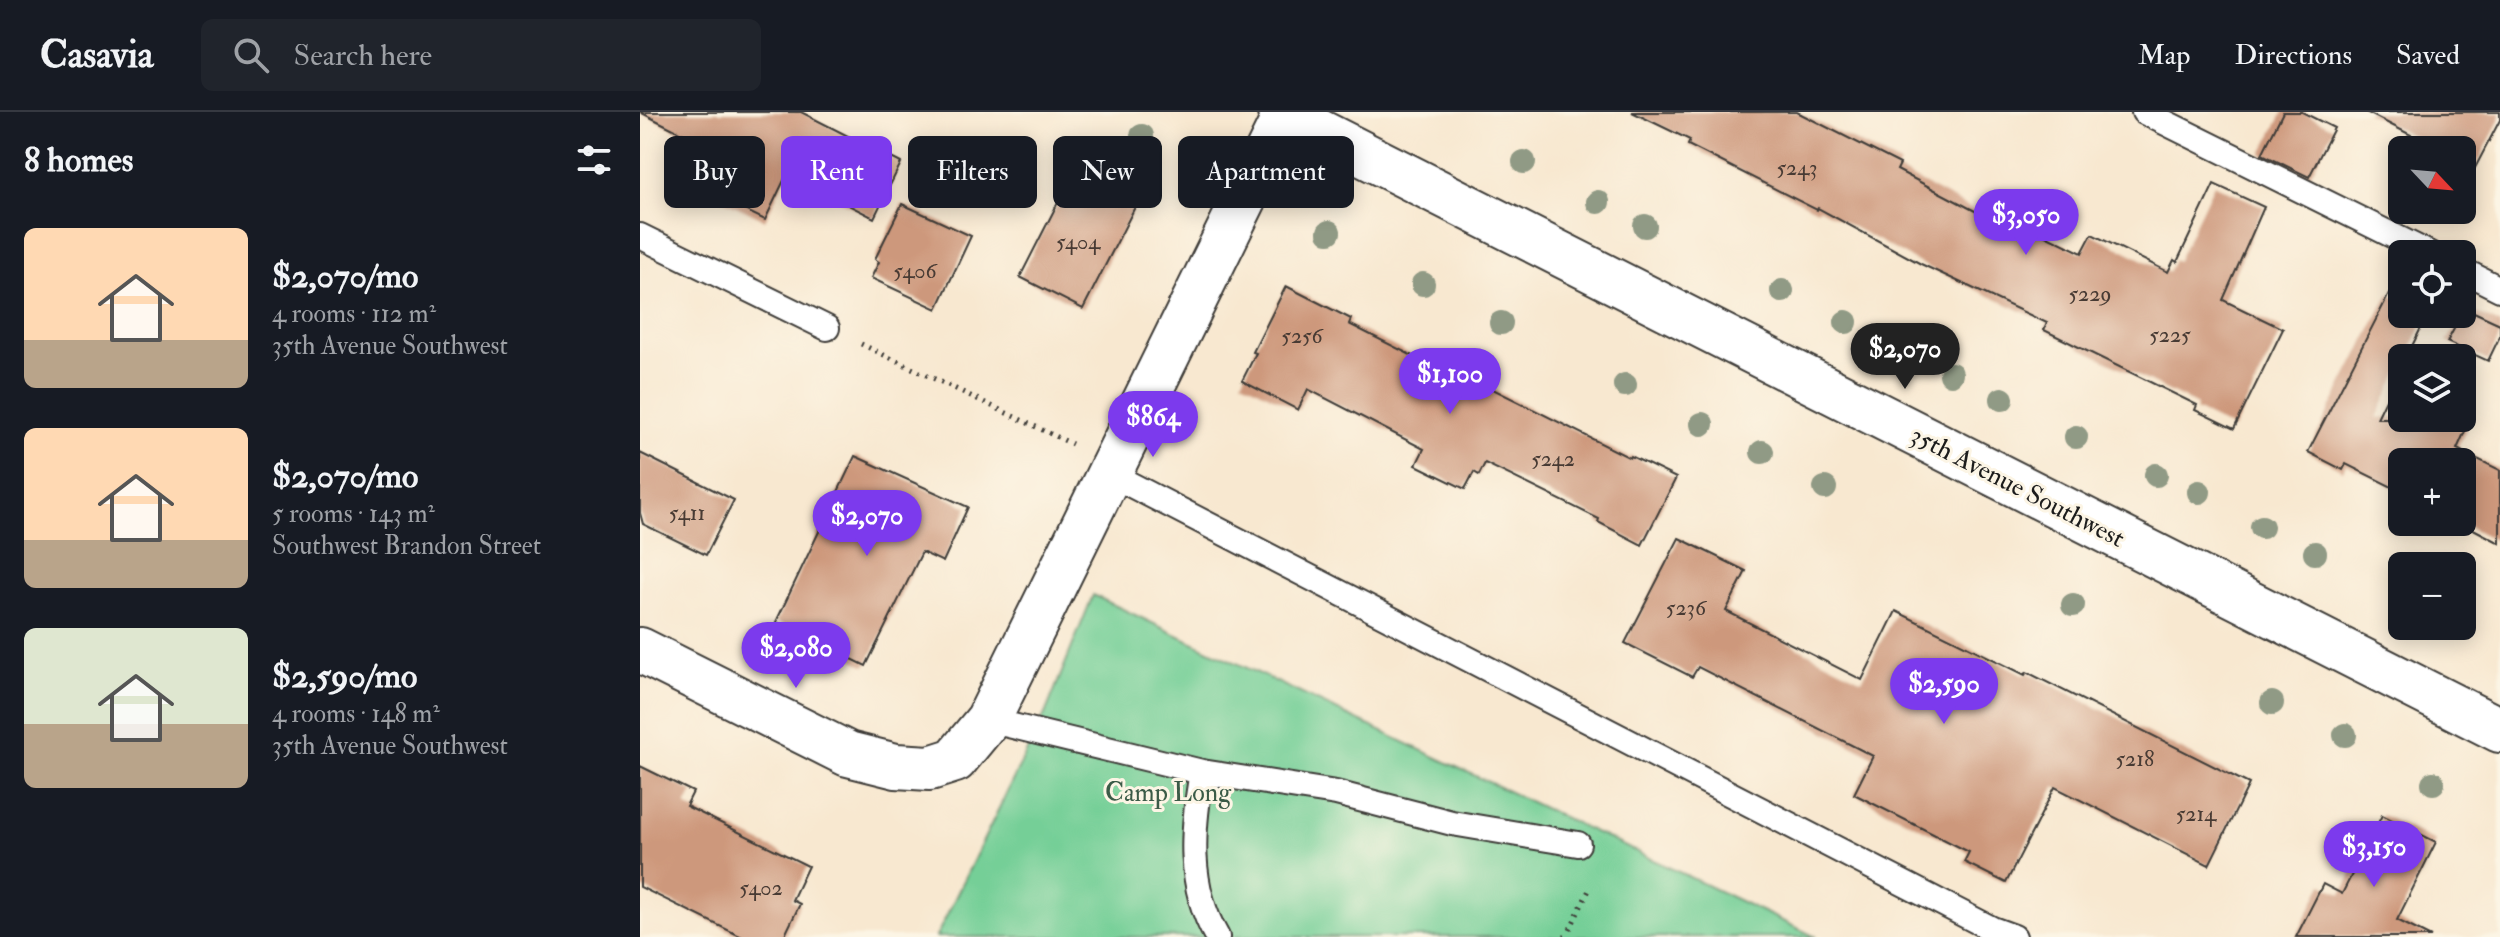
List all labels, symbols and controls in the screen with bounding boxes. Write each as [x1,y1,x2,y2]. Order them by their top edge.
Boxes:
search box [201,19,761,91]
text: Casavia [40,31,153,79]
icon: search [229,33,273,77]
text: Search here [293,37,432,74]
text: Map [2138,38,2191,73]
text: Directions [2235,38,2352,73]
text: Saved [2396,38,2460,73]
chip: Buy [664,136,765,208]
chip: Rent [781,136,892,208]
chip: Filters [908,136,1037,208]
chip: New [1053,136,1162,208]
chip: Apartment [1178,136,1354,208]
north arrow [2388,136,2476,224]
map controls [2388,136,2476,640]
icon: filters [572,138,616,182]
text: 8 homes [24,139,133,182]
house number: 5243 [1776,154,1818,182]
pin: $3,050 [1961,189,2091,257]
text: $3,050 [1992,199,2060,231]
house number: 5404 [1056,228,1101,256]
button: locate [2388,240,2476,328]
text: $2,070/mo [272,255,418,298]
house number: 5406 [893,257,939,285]
icon: home [88,260,184,356]
house number: 5229 [2068,280,2112,308]
text: 4 rooms · 112 m² [272,298,436,330]
house number: 5225 [2149,321,2191,349]
house number: 5256 [1281,322,1325,350]
pin: $2,070 [1840,323,1970,391]
text: 35th Avenue Southwest [272,330,508,362]
text: $2,070 [1869,333,1941,365]
button: layers [2388,344,2476,432]
pin: $1,100 [1385,348,1515,416]
text: $1,100 [1417,358,1483,390]
pin: $864 [1106,391,1200,459]
text: $864 [1126,401,1180,433]
street label: 35th Avenue Southwest [1905,419,2130,555]
house number: 5242 [1531,445,1575,473]
button: + [2388,448,2476,536]
text: $2,070/mo [272,455,418,498]
icon: home [88,460,184,556]
pin: $2,070 [802,490,932,558]
text: 5 rooms · 143 m² [272,498,435,530]
house number: 5411 [669,499,705,527]
text: $2,070 [831,500,903,532]
text: Southwest Brandon Street [272,530,541,562]
button: − [2388,552,2476,640]
house number: 5236 [1666,594,1708,622]
pin: $2,080 [731,622,861,690]
text: $2,080 [760,632,832,664]
text: $2,590/mo [272,655,417,698]
pin: $2,590 [1879,658,2009,726]
icon: home [88,660,184,756]
text: $2,590 [1908,668,1980,700]
text: 4 rooms · 148 m² [272,698,440,730]
text: 35th Avenue Southwest [272,730,508,762]
house number: 5218 [2116,745,2154,773]
park label: Camp Long [1105,777,1232,810]
house number: 5214 [2176,800,2217,828]
pin: $3,150 [2309,821,2439,889]
text: $3,150 [2342,831,2406,863]
house number: 5402 [739,874,783,902]

